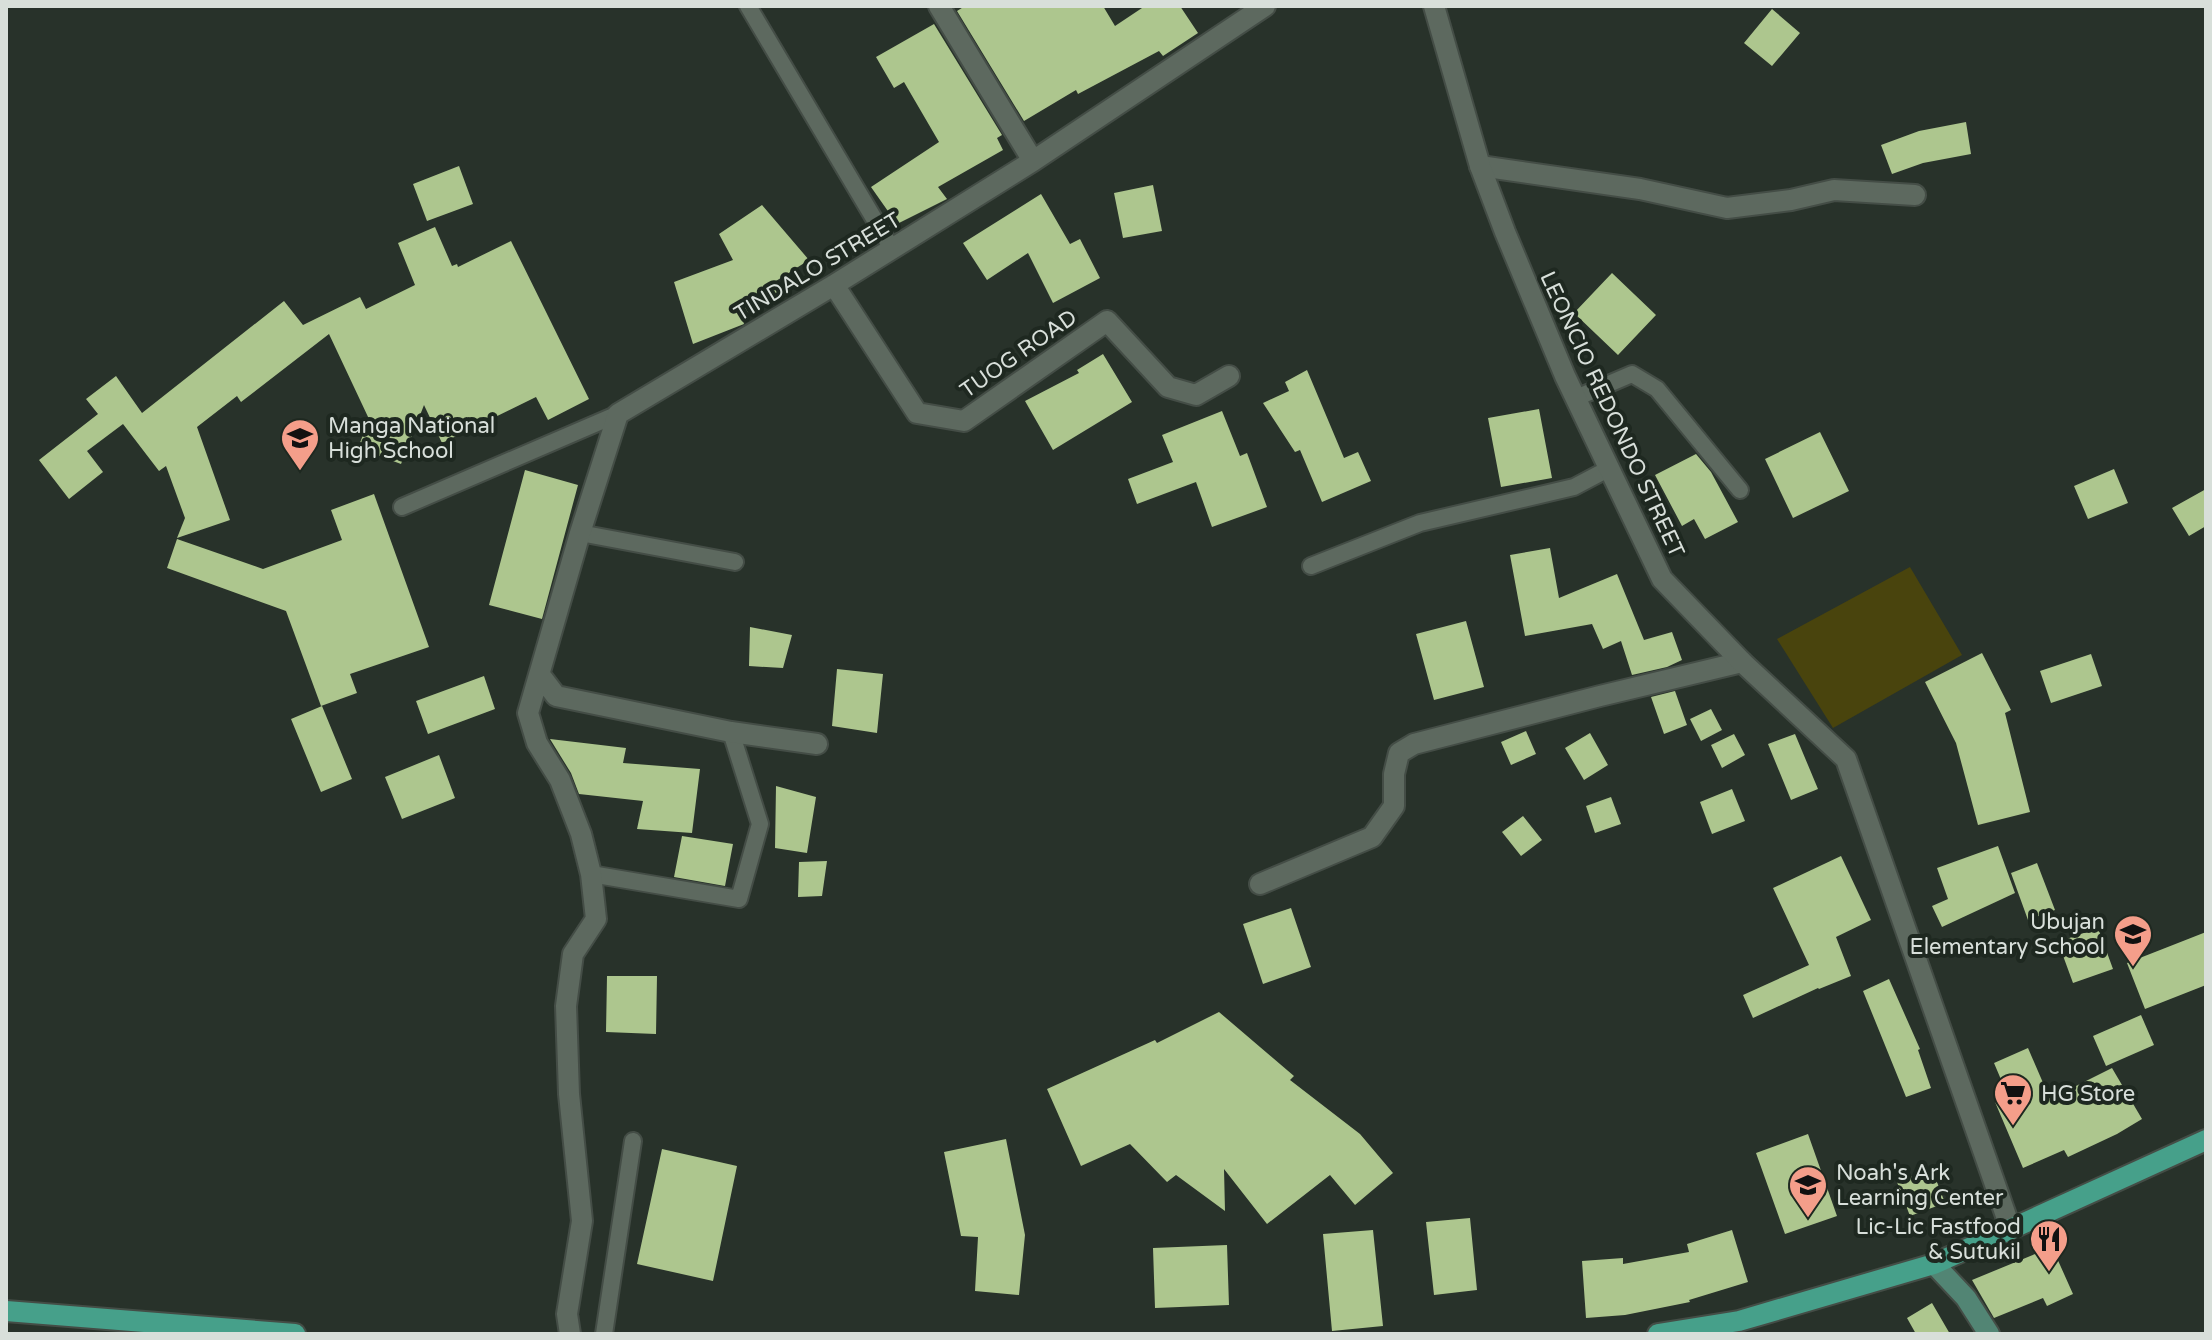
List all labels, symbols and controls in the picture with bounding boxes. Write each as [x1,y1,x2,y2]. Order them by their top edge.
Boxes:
street label: TINDALO STREET [730,207,906,327]
street label: LEONCIO REDONDO STREET [1534,267,1690,562]
street label: TUOG ROAD [955,304,1082,404]
place label: Manga National High School [328,413,495,464]
school or university icon: Manga National High School [279,417,321,472]
place label: Ubujan Elementary School [1910,909,2105,960]
school or university icon: Ubujan Elementary School [2112,913,2154,968]
supermarket icon: HG Store [1992,1072,2034,1127]
place label: HG Store [2041,1081,2135,1107]
place label: Noah's Ark Learning Center [1836,1160,2004,1211]
school or university icon: Noah's Ark Learning Center [1787,1164,1829,1219]
place label: Lic-Lic Fastfood & Sutukil [1855,1214,2021,1265]
restaurant icon: Lic-Lic Fastfood & Sutukil [2028,1218,2070,1273]

